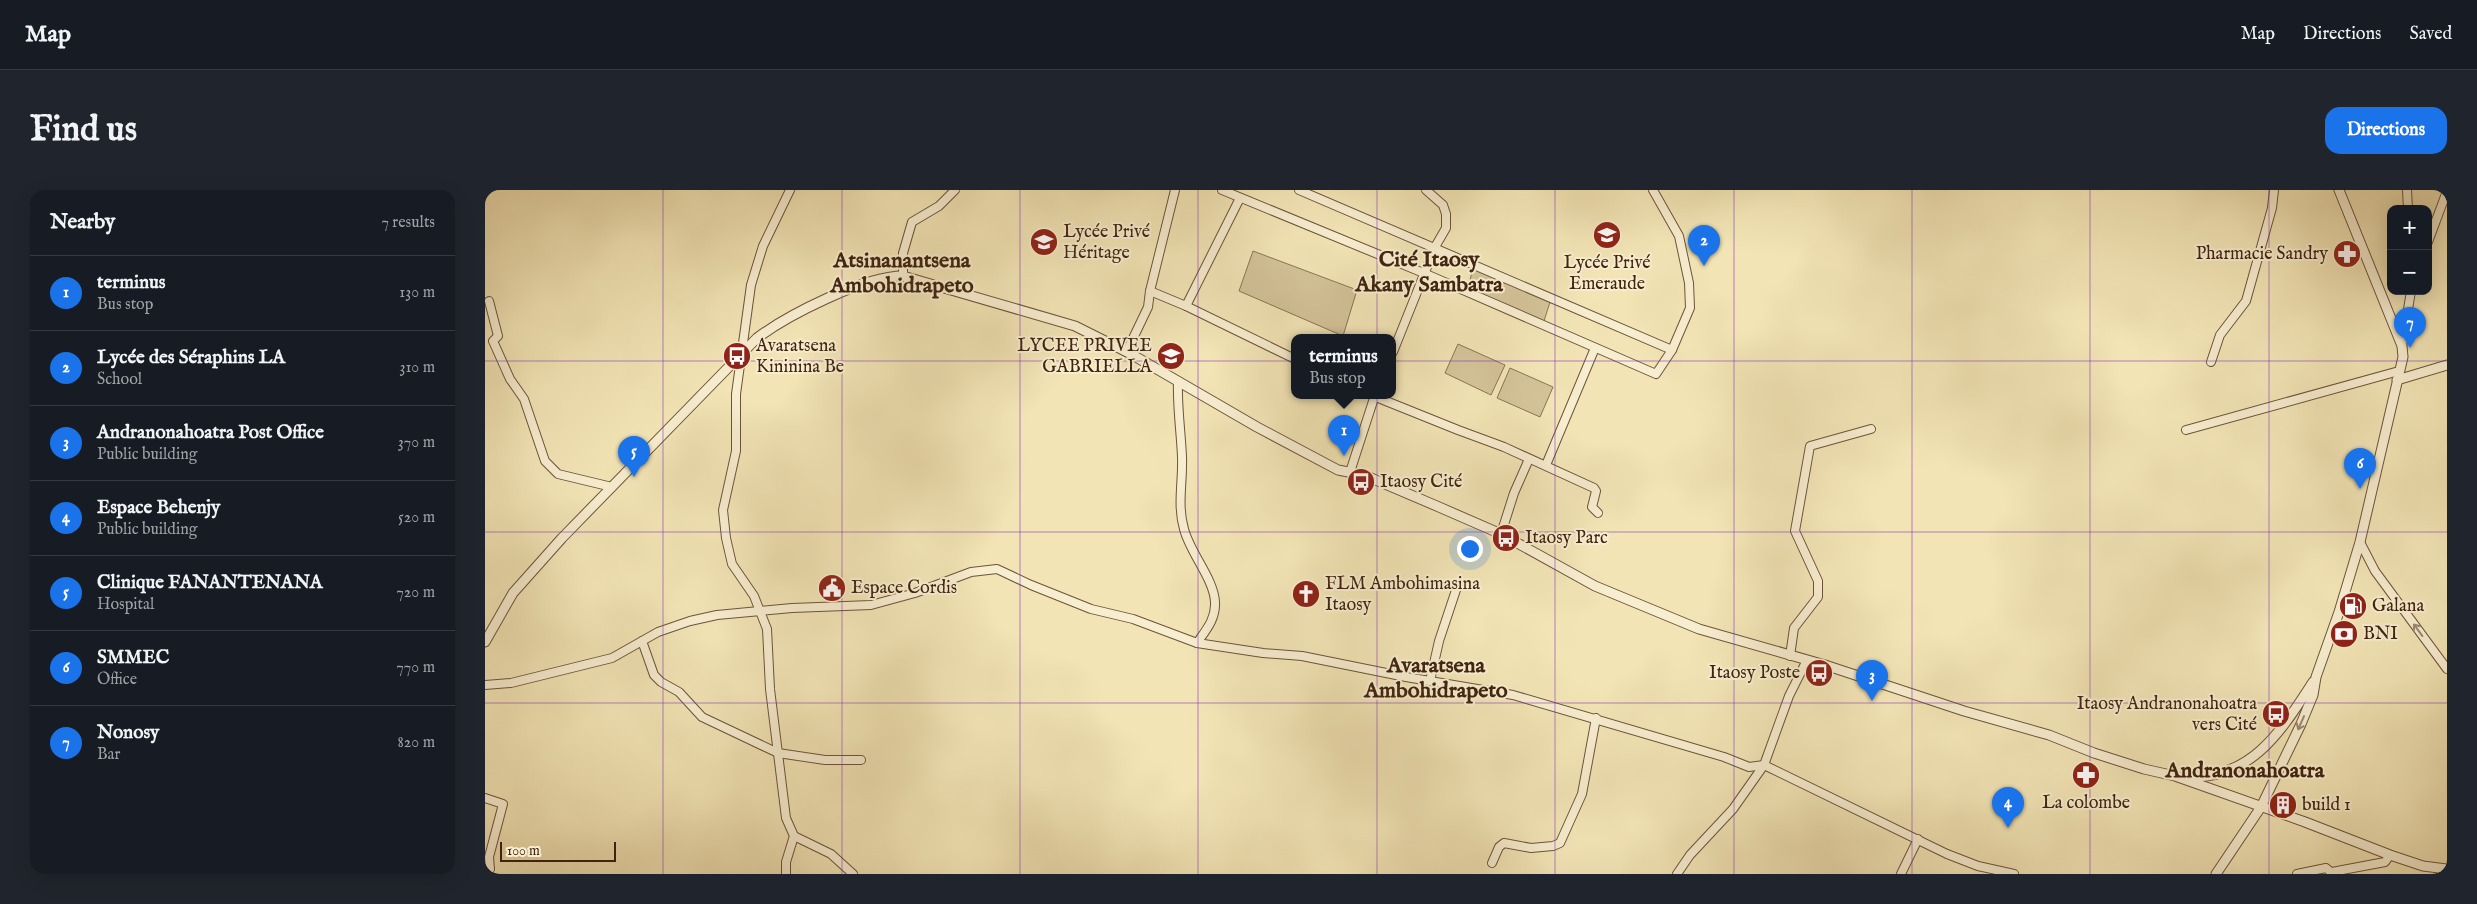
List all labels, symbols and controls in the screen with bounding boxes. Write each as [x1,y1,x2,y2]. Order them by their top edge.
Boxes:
text: Map [25,19,71,50]
text: Map [2241,23,2275,46]
text: Directions [2303,23,2381,46]
text: Saved [2409,23,2452,46]
button: Directions [2325,107,2447,154]
text: Find us [30,108,137,153]
map controls [2387,205,2432,295]
button: + [2387,205,2432,250]
text: Nearby [50,209,115,236]
text: 7 results [381,213,435,233]
school or university icon: Lycée Privé Emeraude [1592,220,1622,250]
place label: Lycée Privé Héritage [1063,221,1150,265]
pin: 2 [1688,225,1720,266]
school or university icon: Lycée Privé Héritage [1029,227,1059,257]
pharmacy icon: Pharmacie Sandry [2332,239,2362,269]
place label: Pharmacie Sandry [2196,243,2328,266]
district label: Cité Itaosy Akany Sambatra [1354,246,1503,299]
district label: Atsinanantsena Ambohidrapeto [829,247,974,300]
button: − [2387,250,2432,295]
place label: Lycée Privé Emeraude [1563,252,1651,296]
text: terminus [97,271,166,295]
text: 1 [63,283,69,303]
text: 130 m [399,283,435,303]
text: Bus stop [97,295,153,315]
pin: 7 [2394,307,2426,348]
popup [1291,334,1396,399]
place label: Avaratsena Kininina Be [755,335,844,379]
place label: LYCEE PRIVEE GABRIELLA [1017,335,1153,379]
bus stop icon: Avaratsena Kininina Be [722,341,752,371]
school or university icon: LYCEE PRIVEE GABRIELLA [1156,341,1186,371]
text: terminus [1309,345,1378,369]
text: Lycée des Séraphins LA [97,346,285,370]
text: 2 [62,358,70,378]
text: 310 m [399,358,435,378]
text: Bus stop [1309,369,1366,389]
text: School [97,370,142,390]
pin: 1 [1328,415,1360,456]
text: Andranonahoatra Post Office [97,421,324,445]
text: 3 [63,433,69,453]
text: 370 m [398,433,435,453]
pin: 5 [618,436,650,477]
text: Public building [97,445,197,465]
pin: 6 [2344,448,2376,489]
bus stop icon: Itaosy Cité [1346,467,1376,497]
place label: Itaosy Cité [1380,471,1462,494]
text: Espace Behenjy [97,496,220,520]
text: 4 [62,508,70,528]
text: 520 m [398,508,435,528]
text: Public building [97,520,197,540]
bus stop icon: Itaosy Parc [1491,523,1521,553]
place label: Itaosy Parc [1525,527,1608,550]
your location [1457,536,1483,562]
text: Clinique FANANTENANA [97,571,323,595]
public building icon: Espace Cordis [817,573,847,603]
place label: FLM Ambohimasina Itaosy [1325,573,1480,617]
place label: Espace Cordis [851,577,957,600]
church icon: FLM Ambohimasina Itaosy [1291,579,1321,609]
text: 5 [63,583,69,603]
text: 720 m [396,583,435,603]
fuel station icon: Galana [2338,591,2368,621]
text: Hospital [97,595,154,615]
place label: Galana [2372,595,2424,618]
bank icon: BNI [2329,619,2359,649]
place label: BNI [2363,623,2398,646]
one-way arrow [2413,623,2423,637]
text: SMMEC [97,646,169,670]
district label: Avaratsena Ambohidrapeto [1363,652,1508,705]
text: 6 [63,658,69,678]
text: 770 m [396,658,435,678]
bus stop icon: Itaosy Poste [1804,658,1834,688]
pin: 3 [1856,660,1888,701]
place label: Itaosy Poste [1709,662,1800,685]
text: Office [97,670,137,690]
place label: Itaosy Andranonahoatra vers Cité [2077,693,2257,737]
bus stop icon: Itaosy Andranonahoatra vers Cité [2261,699,2291,729]
one-way arrow [2296,715,2306,730]
text: Nonosy [97,721,159,745]
text: 7 [62,733,70,753]
text: 820 m [398,733,435,753]
text: Bar [97,745,120,765]
district label: Andranonahoatra [2165,757,2325,785]
pharmacy icon: La colombe [2071,760,2101,790]
pin: 4 [1992,787,2024,828]
building icon: build 1 [2268,790,2298,820]
place label: La colombe [2042,792,2130,815]
place label: build 1 [2302,794,2351,817]
scale bar [500,839,616,862]
text: 100 m [507,842,540,860]

